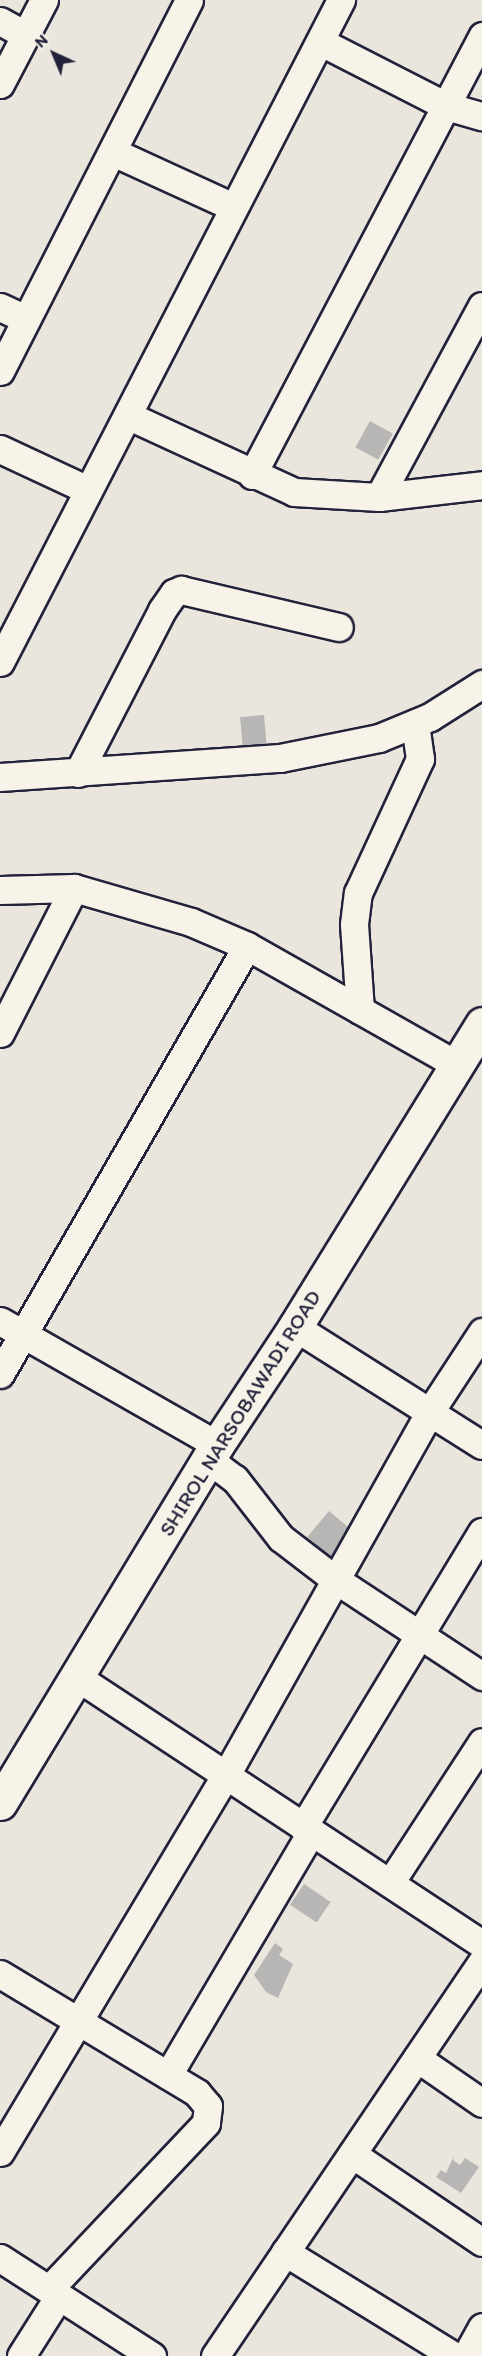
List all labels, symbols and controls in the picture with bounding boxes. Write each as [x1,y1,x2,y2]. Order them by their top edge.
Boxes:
north arrow [24,24,84,84]
text: N [31,30,52,51]
street label: SHIROL NARSOBAWADI ROAD [155,1287,325,1539]

